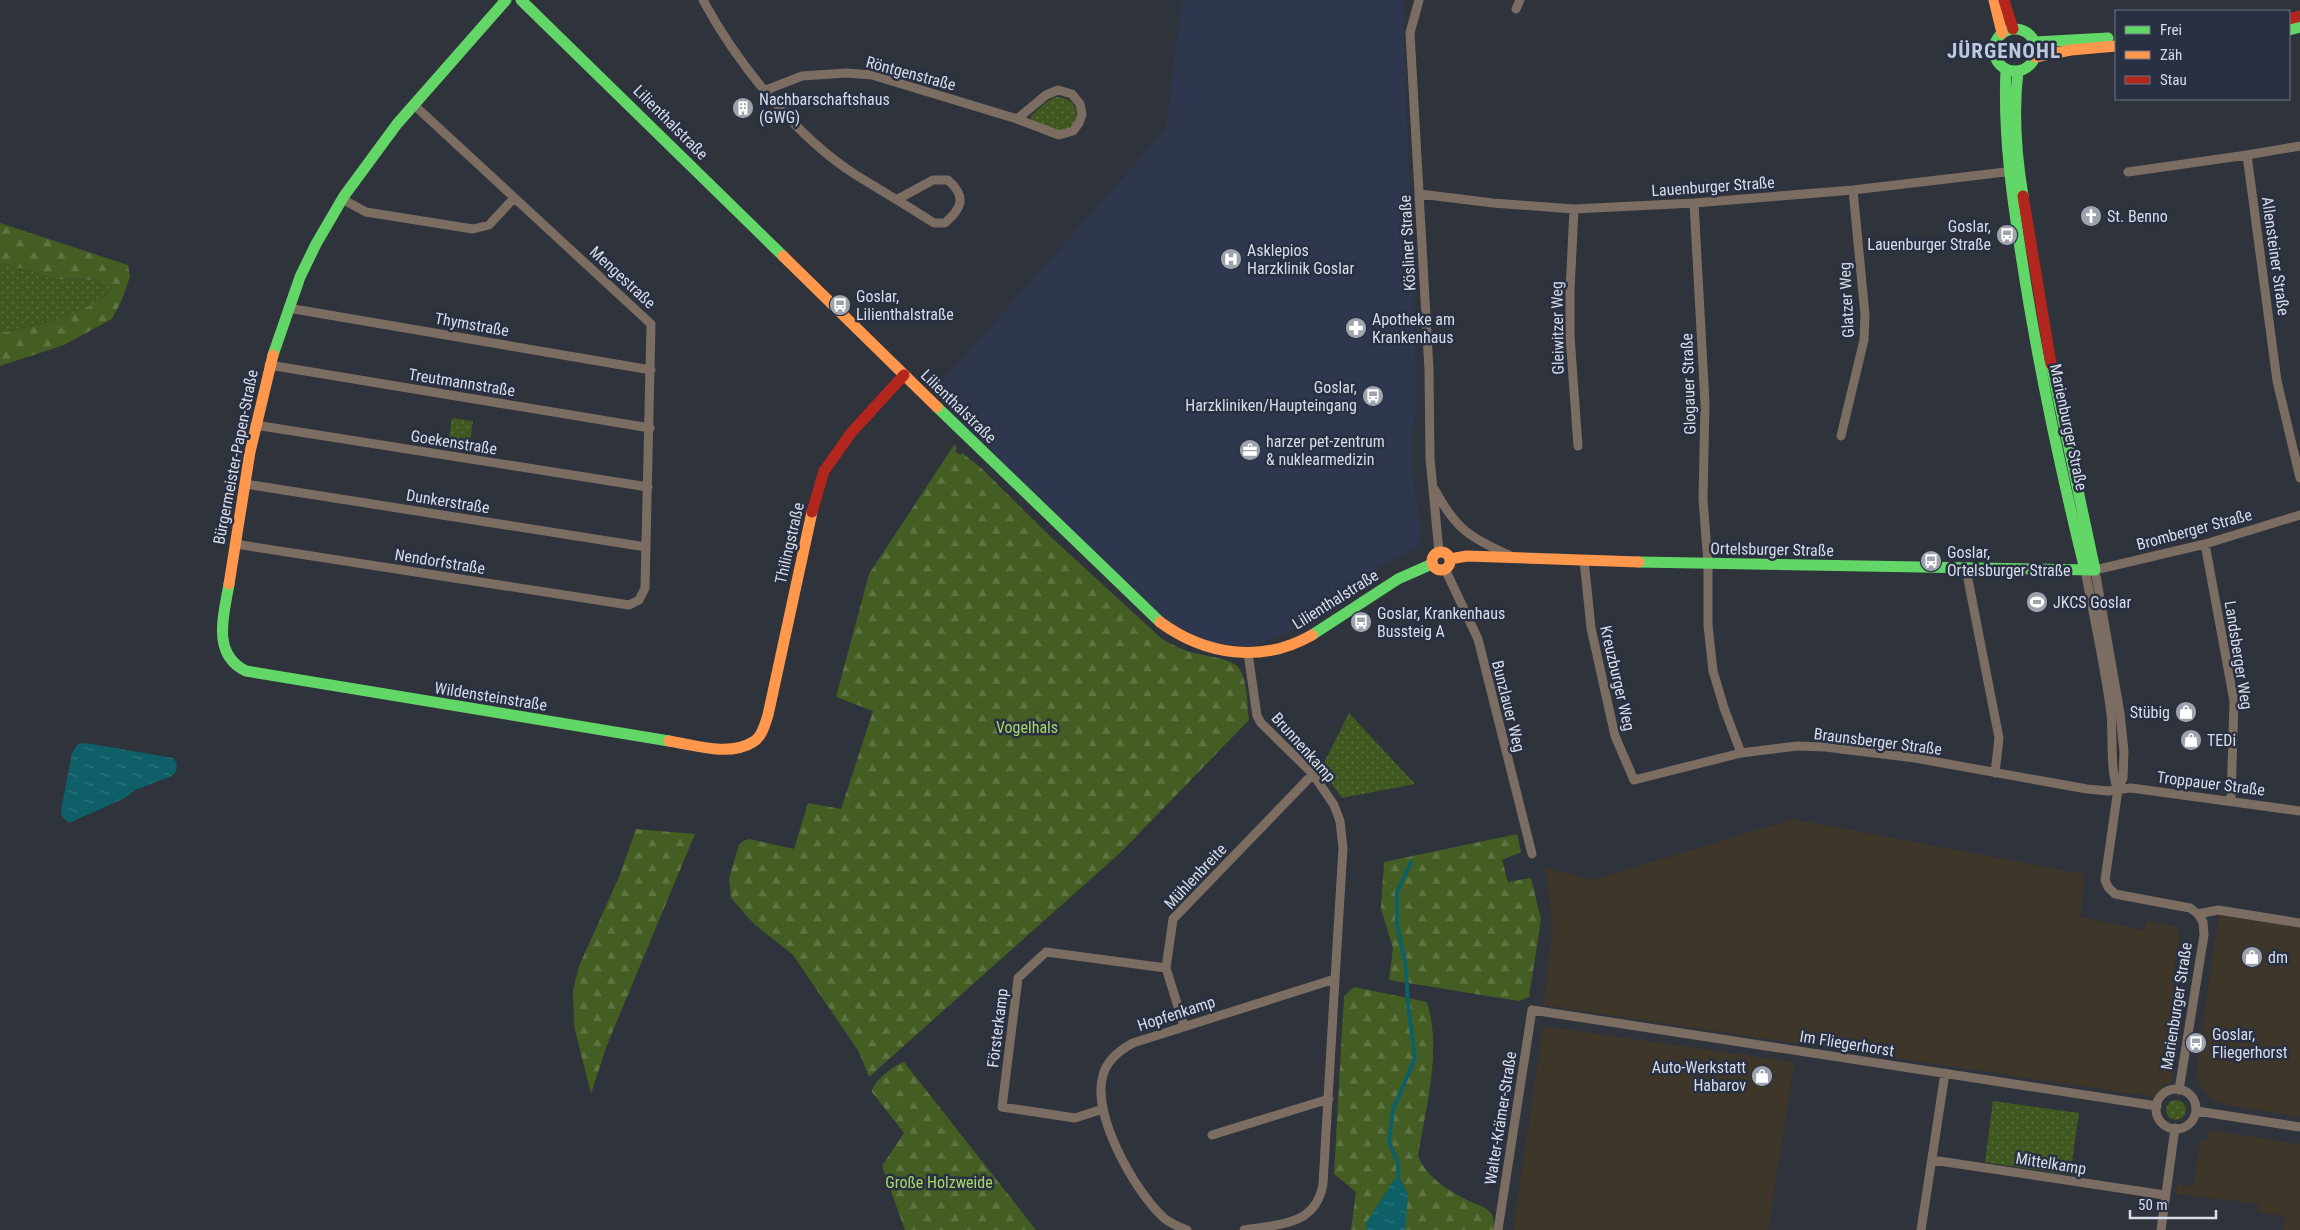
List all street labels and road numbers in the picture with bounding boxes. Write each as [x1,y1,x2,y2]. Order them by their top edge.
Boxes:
street label: Röntgenstraße [864,52,958,95]
street label: Lilienthalstraße [629,81,712,164]
street label: Lauenburger Straße [1651,173,1775,200]
street label: Kösliner Straße [1395,194,1420,291]
street label: Allensteiner Straße [2258,195,2293,317]
street label: Mengestraße [586,242,659,313]
street label: Glatzer Weg [1835,262,1858,338]
street label: Gleiwitzer Weg [1547,281,1568,375]
street label: Thymstraße [433,309,510,340]
street label: Glogauer Straße [1677,333,1700,435]
street label: Marienburger Straße [2046,362,2091,492]
street label: Treutmannstraße [407,365,517,400]
street label: Lilienthalstraße [917,366,1000,447]
street label: Bürgermeister-Papen-Straße [209,368,262,546]
street label: Goekenstraße [409,426,499,459]
street label: Dunkerstraße [405,486,491,517]
street label: Thilingstraße [771,501,808,586]
street label: Bromberger Straße [2134,505,2254,554]
street label: Ortelsburger Straße [1710,539,1834,560]
street label: Nendorfstraße [393,545,486,578]
street label: Lilienthalstraße [1289,565,1382,633]
street label: Landsberger Weg [2221,599,2256,711]
street label: Kreuzburger Weg [1596,624,1639,733]
street label: Bunzlauer Weg [1488,658,1529,754]
street label: Wildensteinstraße [433,678,549,715]
street label: Brunnenkamp [1267,709,1340,786]
street label: Braunsberger Straße [1813,724,1943,759]
street label: Troppauer Straße [2156,767,2266,800]
street label: Mühlenbreite [1160,840,1230,913]
street label: Marienburger Straße [2157,941,2196,1071]
street label: Försterkamp [983,987,1012,1069]
street label: Hopfenkamp [1135,992,1218,1035]
street label: Im Fliegerhorst [1798,1027,1896,1060]
street label: Walter-Krämer-Straße [1481,1050,1520,1186]
street label: Mittelkamp [2014,1149,2088,1178]

